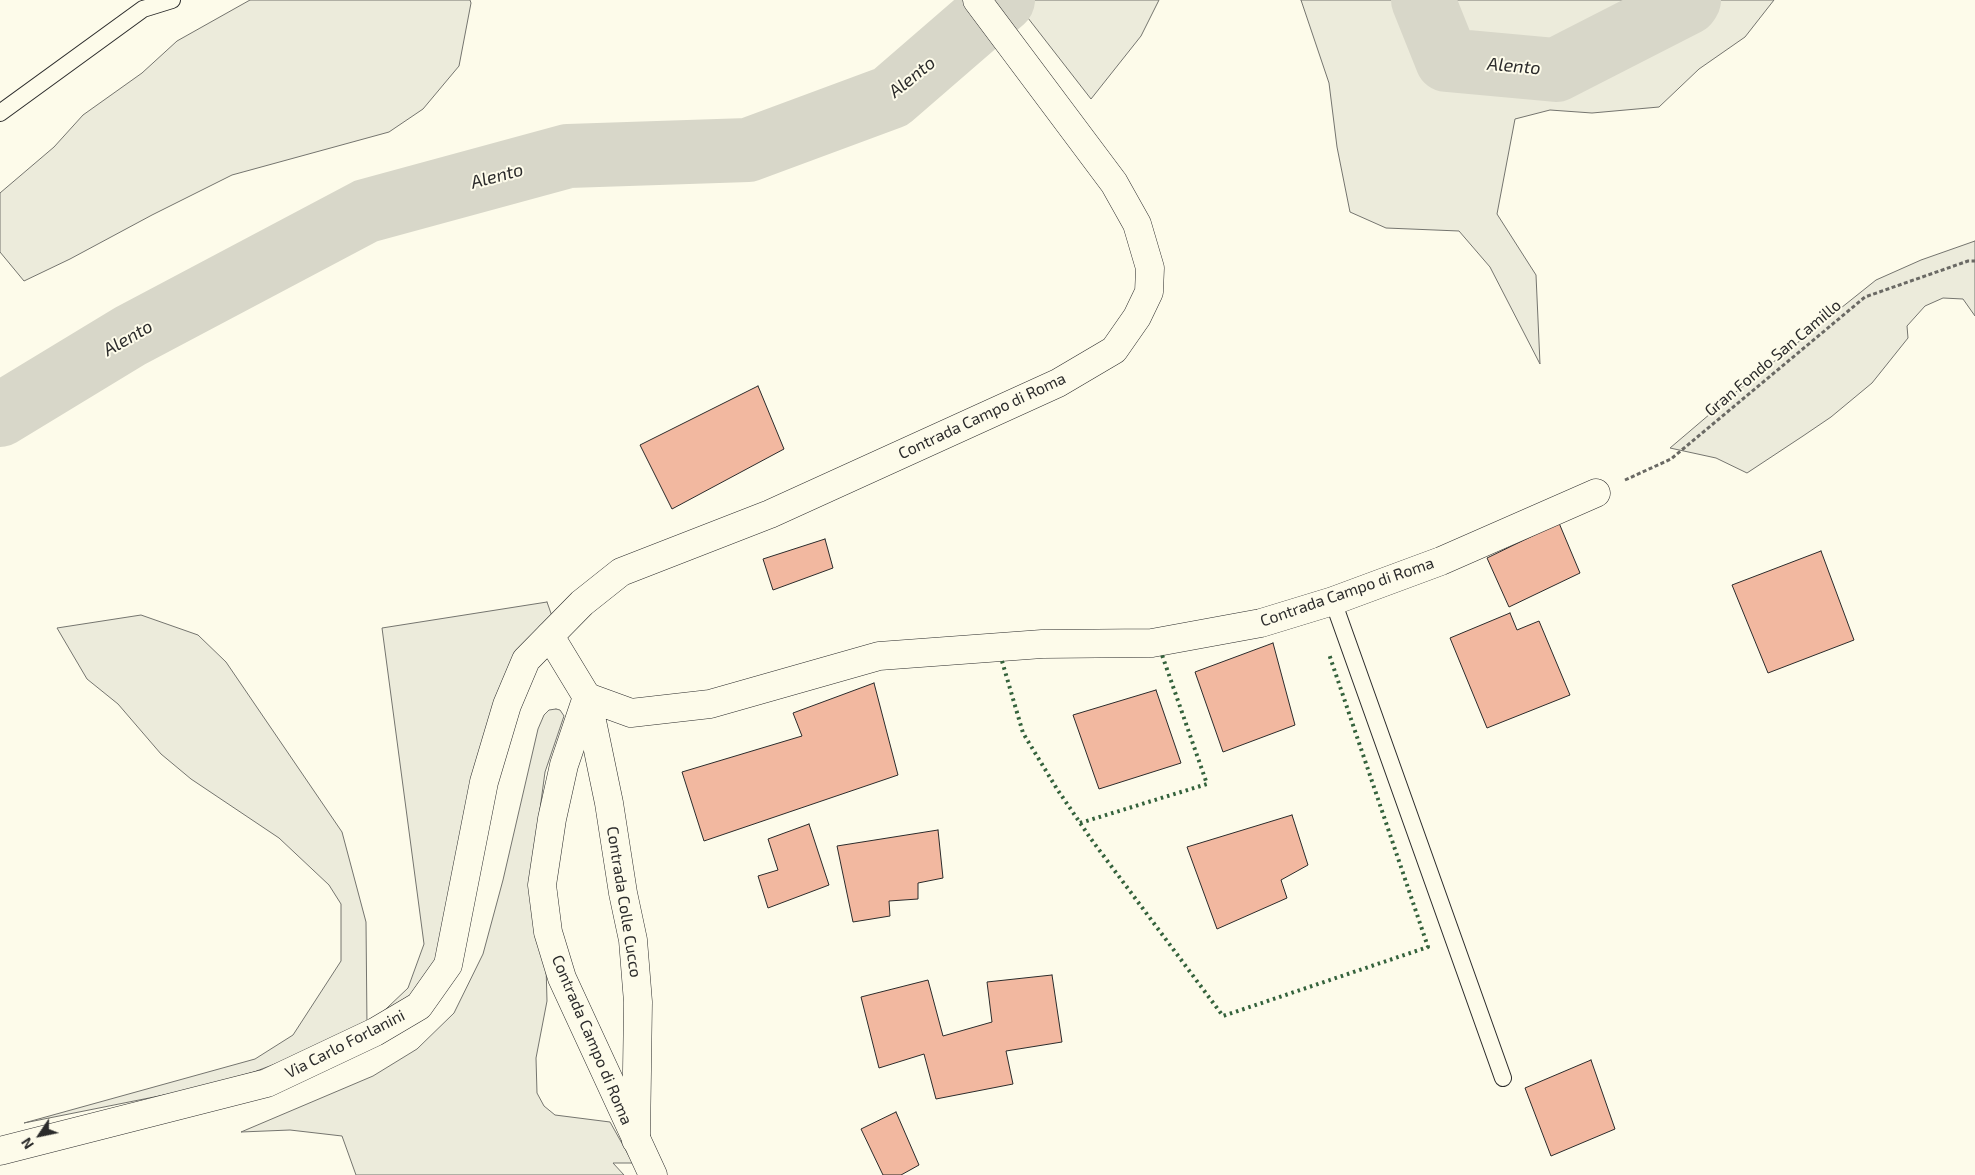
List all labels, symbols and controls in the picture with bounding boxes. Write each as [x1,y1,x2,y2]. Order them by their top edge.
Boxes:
water label: Alento [884,52,940,102]
water label: Alento [1486,53,1542,79]
water label: Alento [468,159,526,193]
street label: Gran Fondo San Camillo [1701,295,1845,421]
water label: Alento [99,315,157,361]
street label: Contrada Campo di Roma [895,369,1069,463]
street label: Contrada Campo di Roma [1258,553,1436,631]
street label: Contrada Colle Cucco [603,825,645,979]
street label: Contrada Campo di Roma [547,952,637,1128]
street label: Via Carlo Forlanini [282,1006,408,1082]
north arrow [15,1110,65,1160]
text: N [17,1135,37,1153]

